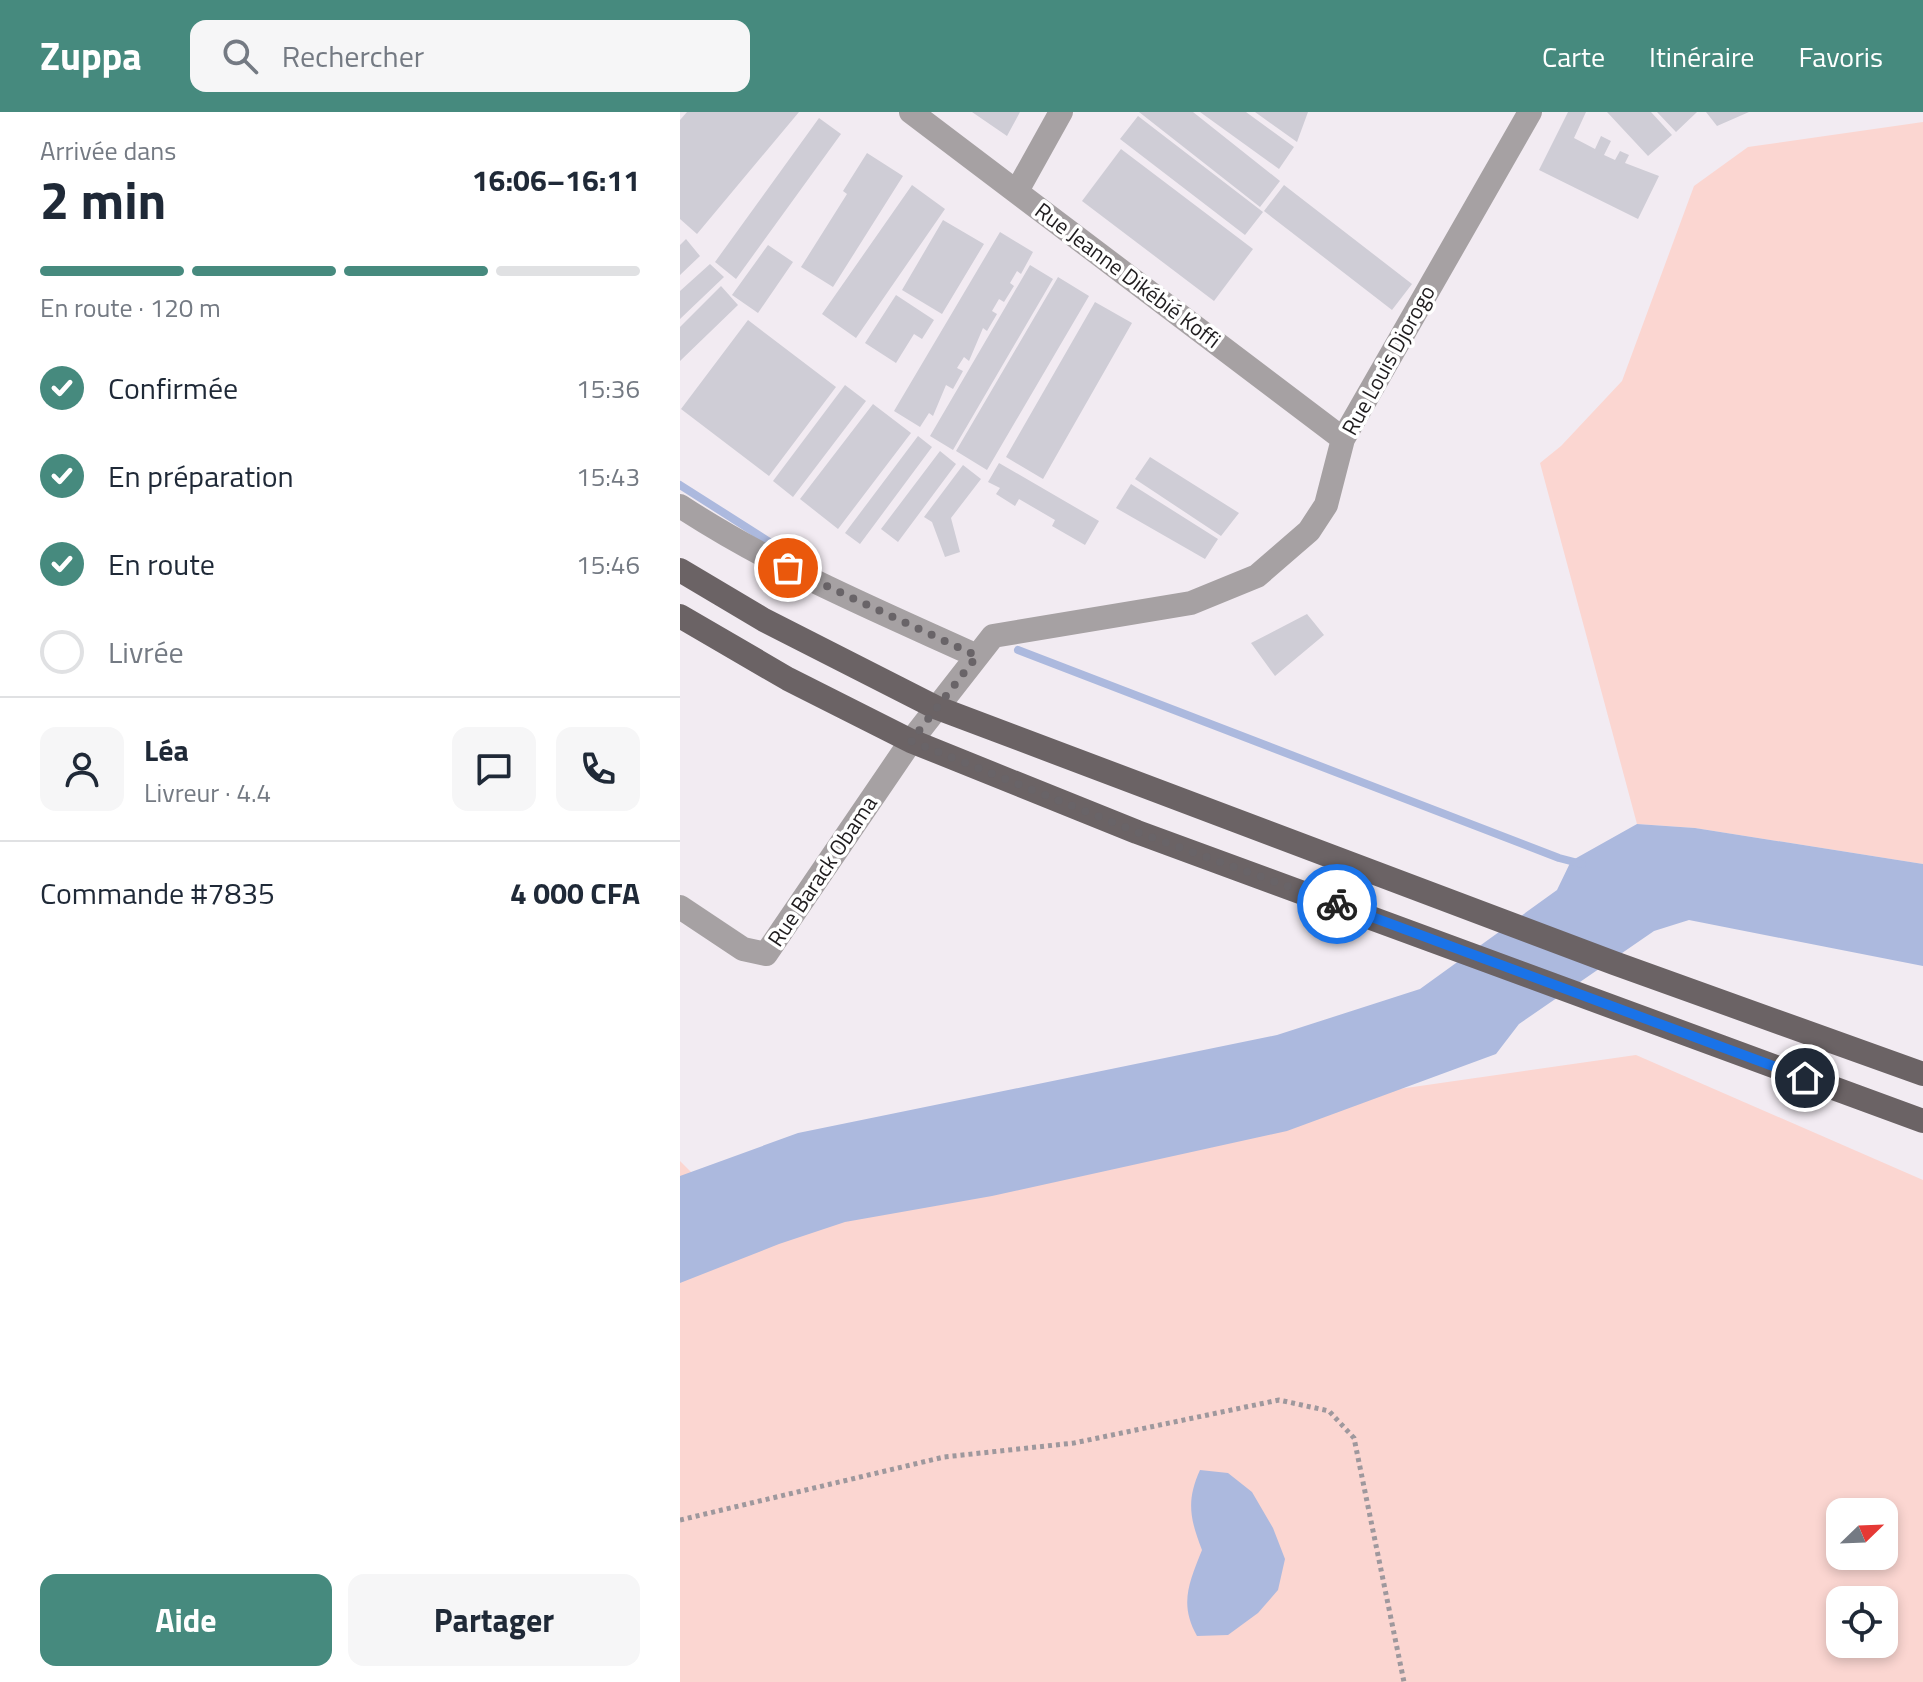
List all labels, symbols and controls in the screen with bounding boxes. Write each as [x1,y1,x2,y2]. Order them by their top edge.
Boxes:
search box [190,20,750,92]
text: Zuppa [40,27,142,85]
text: Rechercher [282,33,424,79]
icon: search [218,34,262,78]
text: Carte [1542,35,1605,78]
text: Itinéraire [1649,35,1754,78]
text: Favoris [1798,35,1883,78]
text: Arrivée dans [40,131,176,170]
text: 16:06–16:11 [472,157,640,203]
text: 2 min [40,160,166,239]
street label: Rue Jeanne Dikébié Koffi [1028,194,1228,356]
street label: Rue Louis Djorogo [1333,279,1443,441]
text: En route · 120 m [40,288,221,327]
text: Confirmée [108,365,238,411]
icon: check [40,366,84,410]
text: 15:36 [576,369,640,408]
text: En préparation [108,453,294,499]
icon: check [40,454,84,498]
text: 15:43 [576,457,640,496]
pin [754,534,822,602]
text: En route [108,541,215,587]
icon: check [40,542,84,586]
text: 15:46 [576,545,640,584]
icon: bag [766,546,810,590]
text: Livrée [108,629,184,675]
button: person [40,727,124,811]
text: Léa [144,727,189,773]
button: chat [452,727,536,811]
button: phone [556,727,640,811]
text: Livreur · 4.4 [144,773,271,812]
street label: Rue Barack Obama [759,789,885,953]
courier [1297,864,1377,944]
text: Commande #7835 [40,870,275,916]
text: 4 000 CFA [510,870,640,916]
icon: bike [1315,882,1359,926]
pin [1771,1044,1839,1112]
icon: home [1783,1056,1827,1100]
north arrow [1826,1498,1898,1570]
map controls [1826,1498,1898,1658]
button: Aide [40,1574,332,1666]
button: Partager [348,1574,640,1666]
button: locate [1826,1586,1898,1658]

